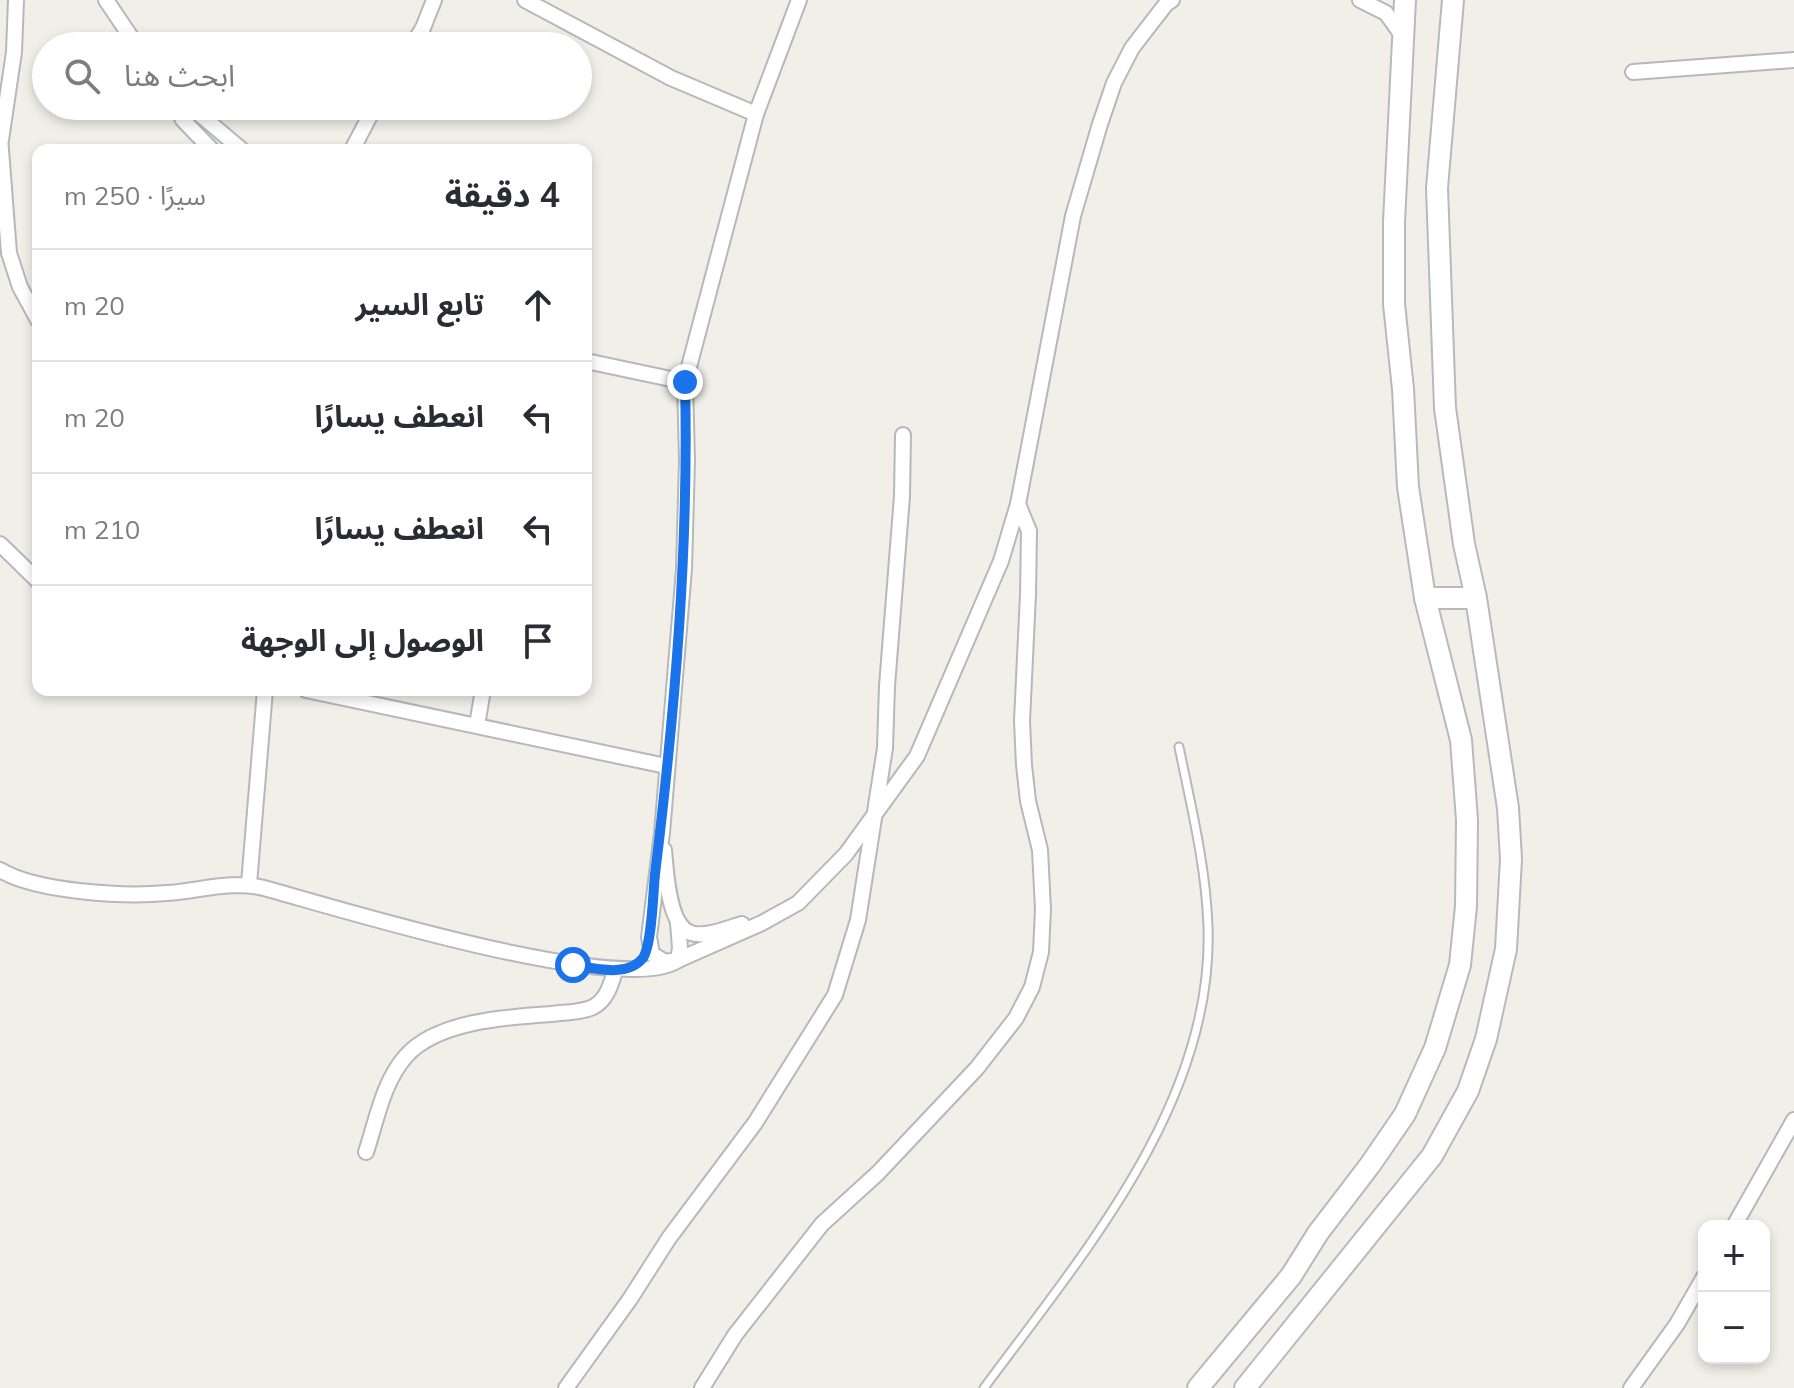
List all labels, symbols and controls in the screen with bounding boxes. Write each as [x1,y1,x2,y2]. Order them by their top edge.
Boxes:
search box [32,32,592,120]
icon: search [60,54,104,98]
text: ابحث هنا [124,56,235,94]
text: 4 دقيقة [445,173,560,216]
text: سيرًا · 250 m [64,179,206,212]
icon: ahead [516,283,560,327]
text: تابع السير [355,285,484,323]
text: 20 m [64,289,125,322]
route end [667,364,703,400]
icon: left [516,395,560,439]
text: انعطف يسارًا [315,397,484,435]
text: 20 m [64,401,125,434]
icon: left [516,507,560,551]
text: انعطف يسارًا [315,509,484,547]
text: 210 m [64,513,140,546]
icon: arrive [516,619,560,663]
text: الوصول إلى الوجهة [241,621,484,659]
route start [555,947,591,983]
map controls [1698,1220,1770,1364]
button: + [1698,1220,1770,1292]
button: − [1698,1292,1770,1364]

